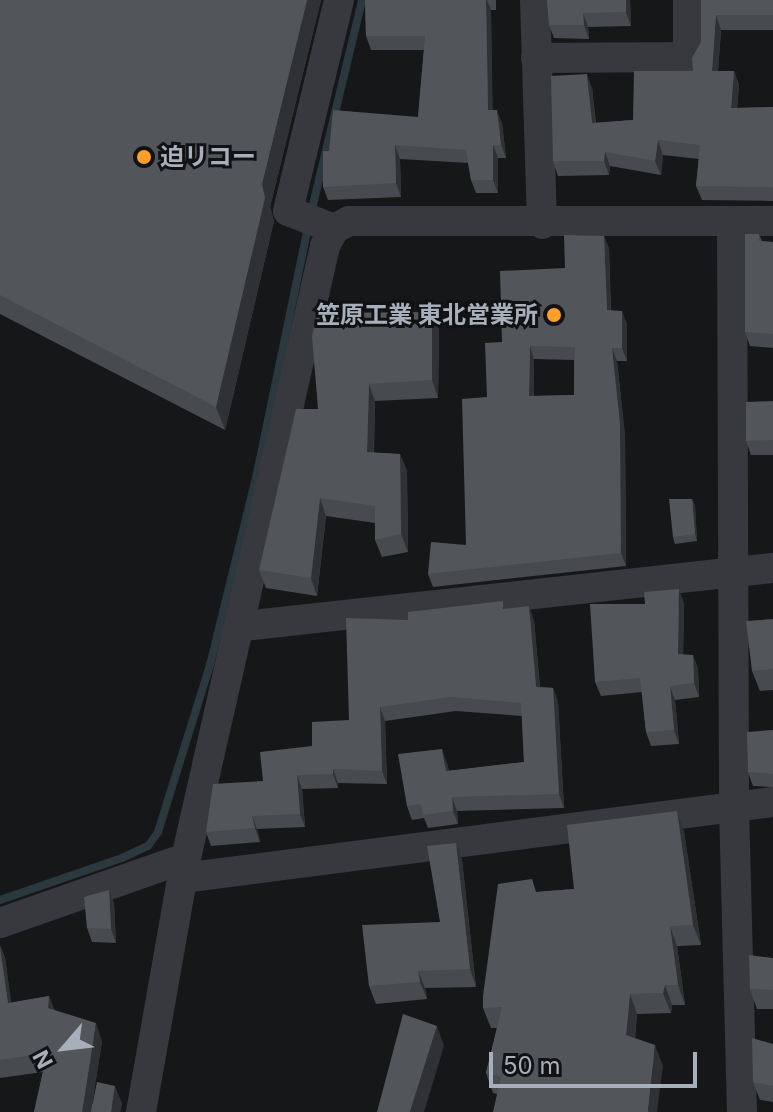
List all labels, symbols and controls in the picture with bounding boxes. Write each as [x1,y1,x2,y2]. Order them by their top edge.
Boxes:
place label: 迫リコー [160,143,256,171]
marker: 迫リコー [135,148,153,166]
place label: 笠原工業 東北営業所 [316,301,538,329]
marker: 笠原工業 東北営業所 [545,306,563,324]
north arrow [24,1008,104,1088]
scale bar [493,1036,701,1086]
text: N [27,1046,58,1073]
text: 50 m [503,1051,561,1080]

